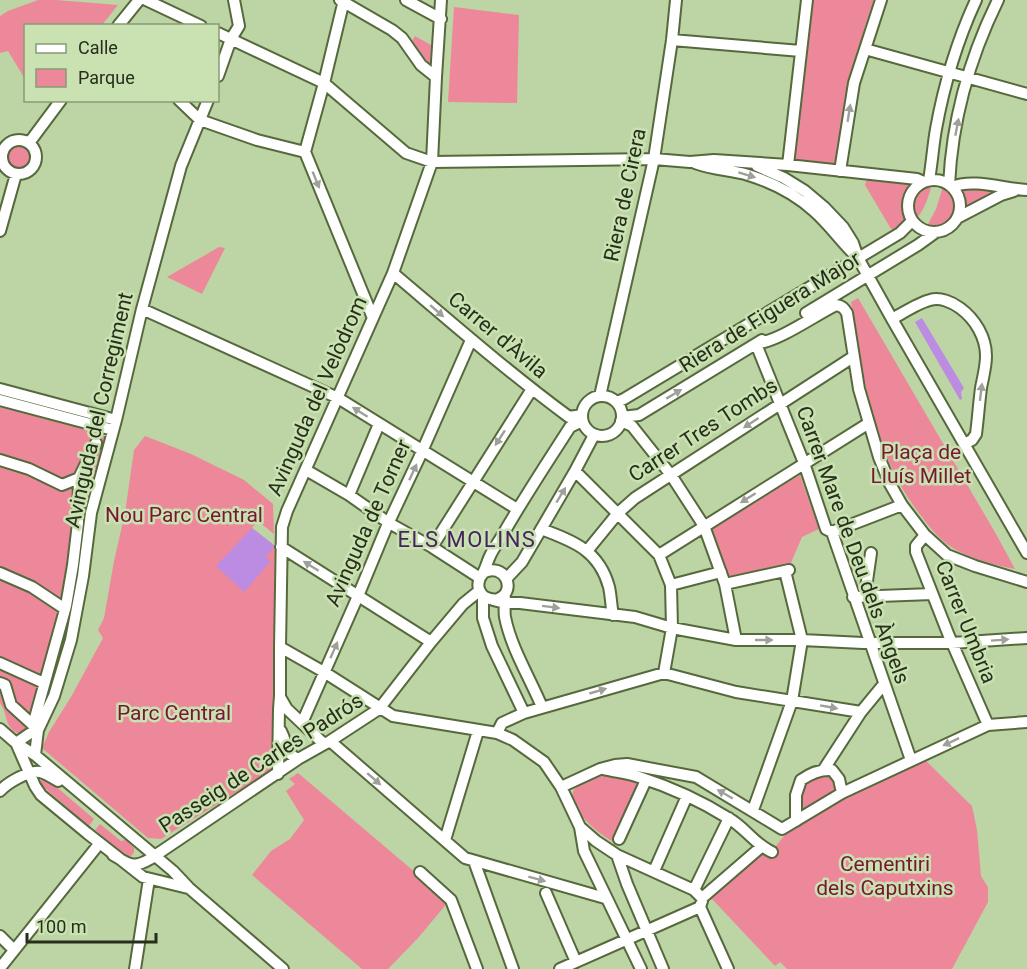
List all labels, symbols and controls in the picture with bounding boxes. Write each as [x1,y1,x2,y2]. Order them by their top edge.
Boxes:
legend [24,24,219,102]
text: Calle [78,37,118,58]
text: Parque [78,67,135,88]
one-way arrow [845,104,854,123]
one-way arrow [953,117,962,136]
street label: Riera de Cirera [599,126,651,264]
one-way arrow [312,171,321,189]
one-way arrow [738,171,756,181]
street label: Riera de Figuera Major [675,246,865,378]
street label: Carrer d'Àvila [444,287,552,383]
street label: Avinguda del Corregiment [60,290,138,530]
street label: Avinguda del Velòdrom [262,293,372,499]
one-way arrow [430,304,445,318]
street label: Carrer Tres Tombs [624,373,782,487]
one-way arrow [976,382,986,401]
one-way arrow [666,388,682,399]
street label: Carrer Mare de Deu dels Àngels [791,403,915,687]
one-way arrow [352,407,368,418]
one-way arrow [743,417,759,428]
one-way arrow [495,430,506,446]
street label: Avinguda de Torner [320,436,416,610]
park label: Plaça de Lluís Millet [871,440,972,488]
one-way arrow [408,463,417,480]
one-way arrow [556,486,566,503]
one-way arrow [740,493,757,504]
park label: Nou Parc Central [105,503,263,527]
district label: ELS MOLINS [398,527,536,552]
street label: Carrer Umbria [931,557,1001,687]
one-way arrow [303,561,319,572]
one-way arrow [541,602,560,612]
one-way arrow [754,635,773,645]
one-way arrow [991,635,1010,644]
one-way arrow [330,641,339,659]
one-way arrow [589,686,607,695]
street label: Passeig de Carles Padrós [155,688,367,838]
park label: Parc Central [117,701,231,725]
one-way arrow [819,703,838,712]
one-way arrow [942,737,960,747]
one-way arrow [366,772,381,785]
one-way arrow [717,788,733,799]
park label: Cementiri dels Caputxins [816,852,954,900]
one-way arrow [528,875,546,884]
scale bar [27,906,156,944]
text: 100 m [36,916,87,937]

